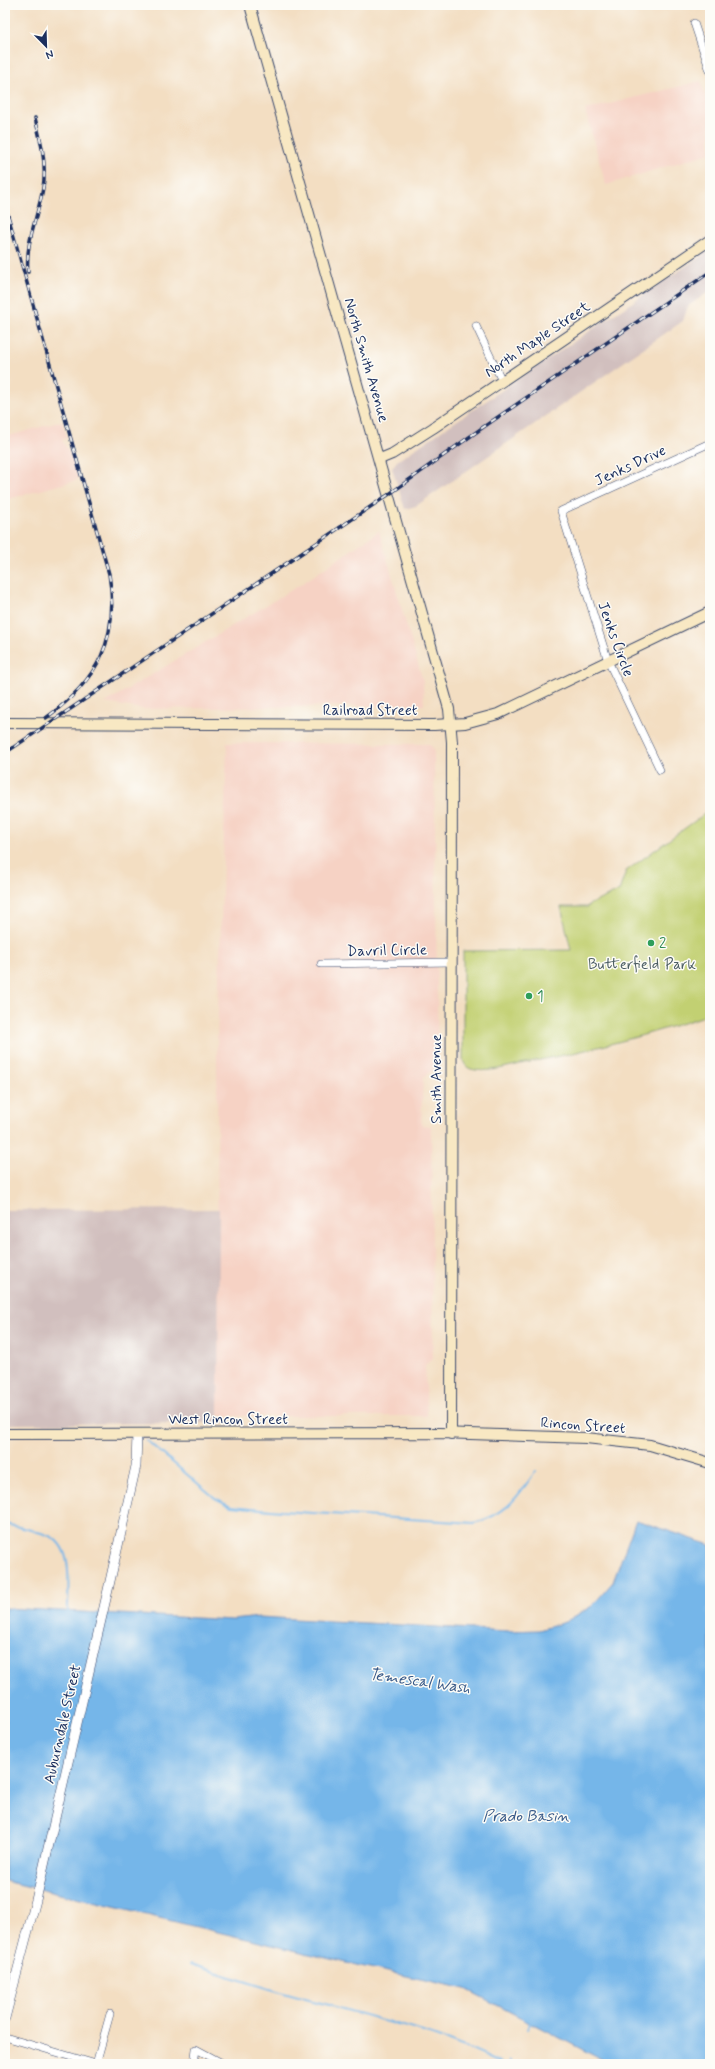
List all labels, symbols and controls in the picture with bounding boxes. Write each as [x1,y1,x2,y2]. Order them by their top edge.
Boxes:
north arrow [26,26,66,66]
text: N [43,46,56,62]
street label: North Smith Avenue [339,296,393,425]
street label: North Maple Street [481,297,594,383]
street label: Jenks Drive [592,441,670,491]
street label: Jenks Circle [592,599,638,680]
street label: Railroad Street [323,701,418,721]
place label: 2 [659,934,666,954]
marker: 2 [646,938,656,948]
street label: Davril Circle [347,940,427,962]
park label: Butterfield Park [588,955,696,975]
place label: 1 [537,987,544,1007]
marker: 1 [524,991,534,1001]
street label: Smith Avenue [427,1034,447,1124]
street label: West Rincon Street [168,1410,288,1430]
street label: Rincon Street [540,1413,626,1439]
street label: Auburndale Street [40,1663,86,1786]
water label: Temescal Wash [368,1664,472,1699]
water label: Prado Basin [483,1806,570,1827]

